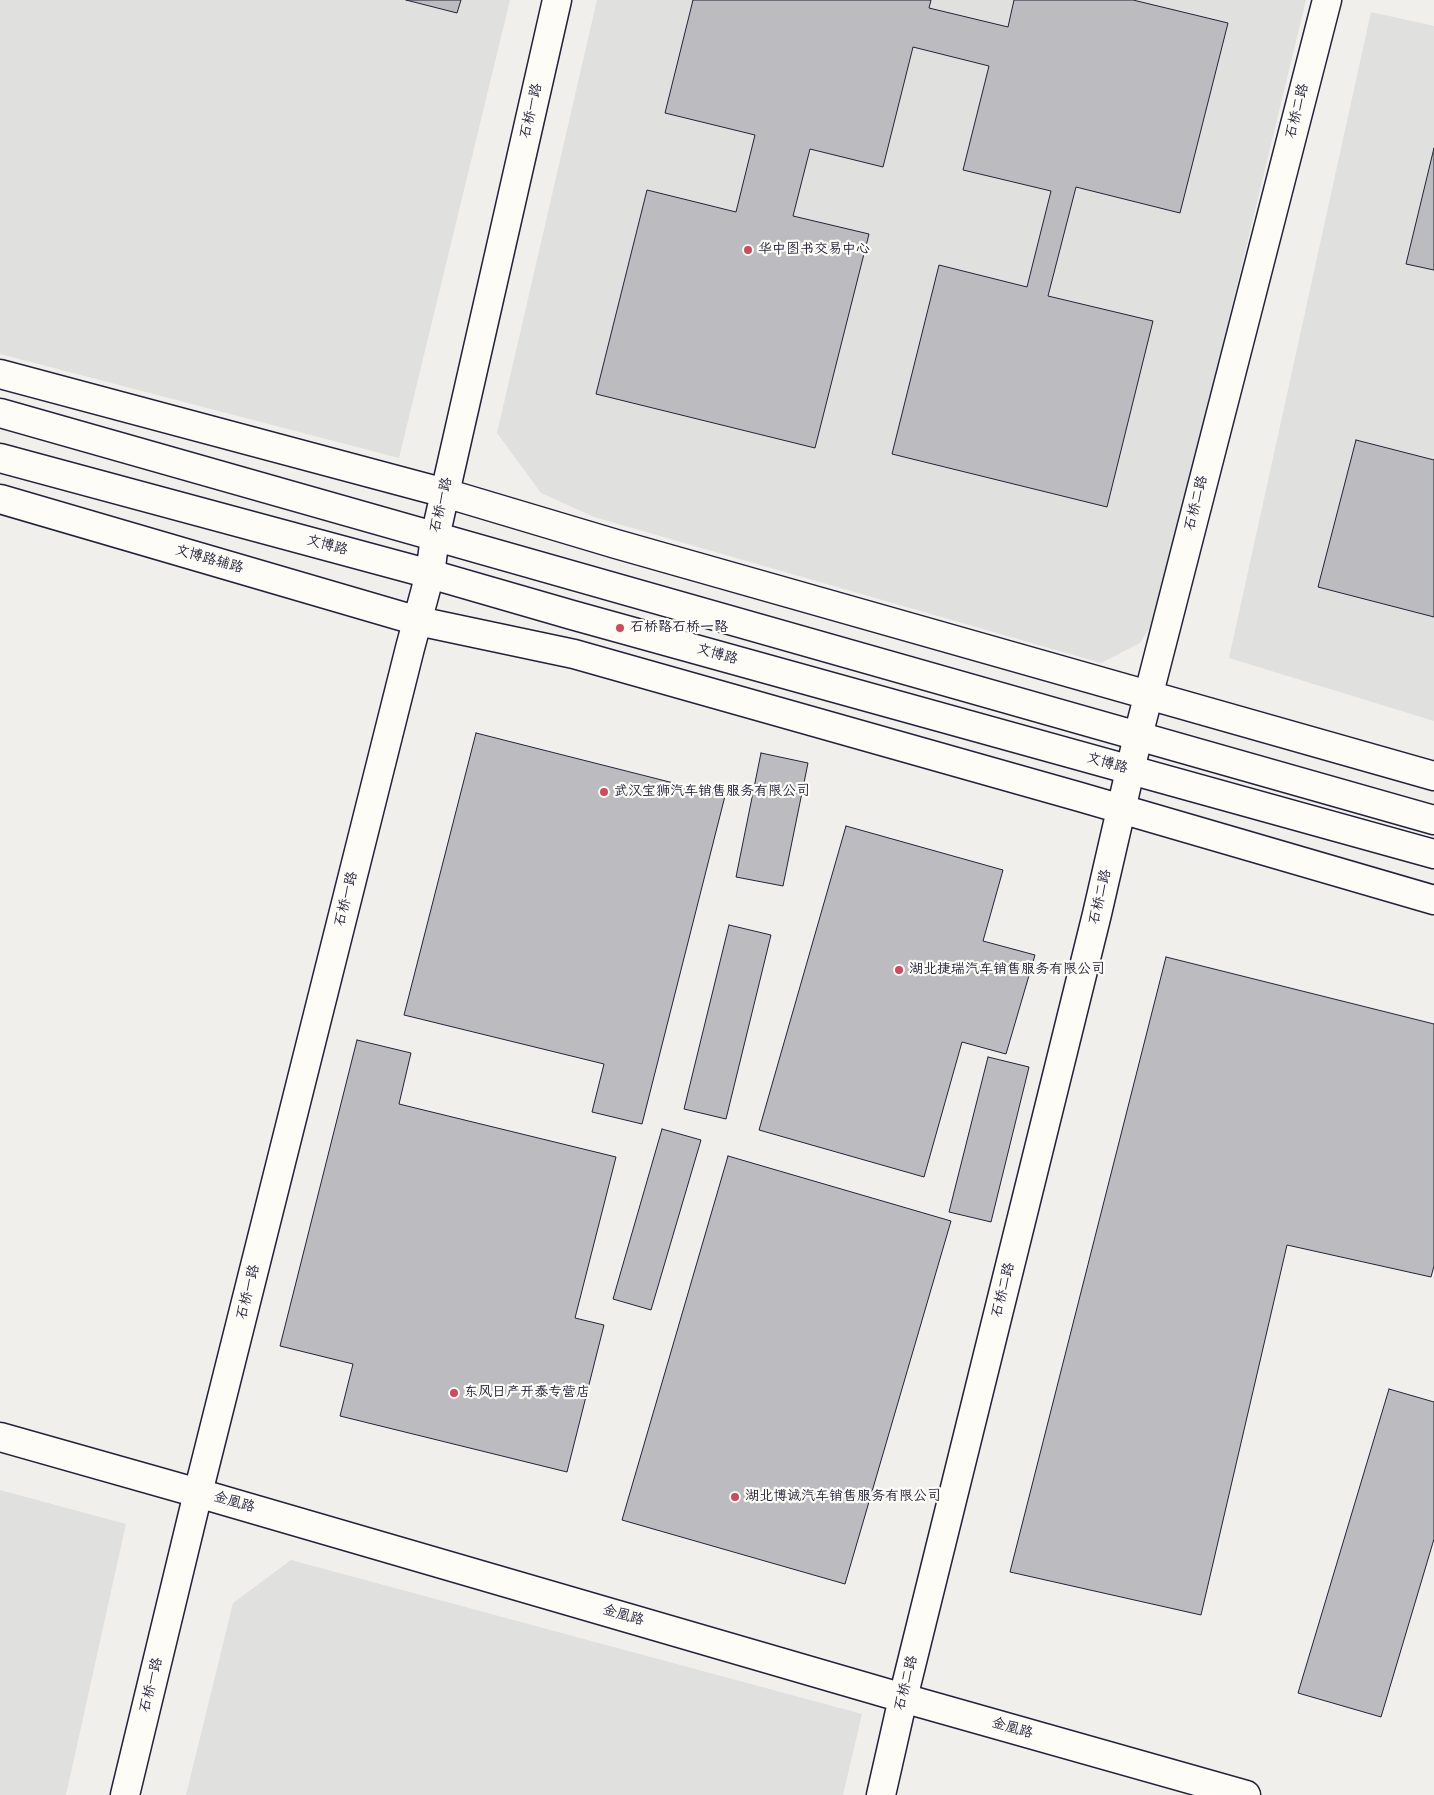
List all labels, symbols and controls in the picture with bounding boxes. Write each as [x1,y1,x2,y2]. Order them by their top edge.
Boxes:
street label: 石桥一路 [518,82,546,140]
street label: 石桥二路 [1283,82,1313,140]
place label: 华中图书交易中心 [758,242,870,258]
marker: 华中图书交易中心 [742,244,754,256]
street label: 石桥二路 [1182,474,1212,532]
street label: 石桥一路 [428,476,456,534]
street label: 文博路 [305,532,349,560]
street label: 文博路辅路 [173,542,245,578]
place label: 石桥路石桥一路 [630,620,728,636]
marker: 石桥路石桥一路 [614,622,626,634]
street label: 文博路 [694,641,740,669]
street label: 文博路 [1084,750,1130,778]
place label: 武汉宝狮汽车销售服务有限公司 [614,784,810,800]
marker: 武汉宝狮汽车销售服务有限公司 [598,786,610,798]
street label: 石桥二路 [1087,868,1115,926]
street label: 石桥一路 [332,870,362,928]
place label: 湖北捷瑞汽车销售服务有限公司 [909,962,1105,978]
marker: 湖北捷瑞汽车销售服务有限公司 [893,964,905,976]
street label: 石桥二路 [989,1261,1019,1319]
street label: 石桥一路 [234,1263,264,1321]
place label: 东风日产开泰专营店 [464,1385,590,1401]
marker: 东风日产开泰专营店 [448,1387,460,1399]
street label: 金凰路 [211,1489,257,1517]
place label: 湖北博诚汽车销售服务有限公司 [745,1489,941,1505]
marker: 湖北博诚汽车销售服务有限公司 [729,1491,741,1503]
street label: 金凰路 [600,1602,646,1630]
street label: 石桥二路 [892,1654,922,1712]
street label: 石桥一路 [137,1656,167,1714]
street label: 金凰路 [989,1715,1035,1743]

